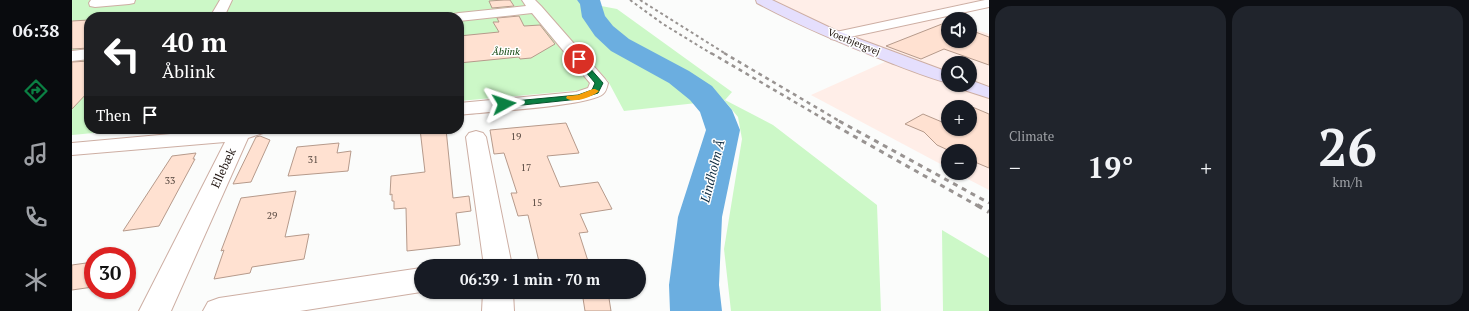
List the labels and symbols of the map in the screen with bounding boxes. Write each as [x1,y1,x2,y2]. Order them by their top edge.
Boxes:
street label: Voerbjergvej [826,26,882,58]
pin [562,42,596,76]
park label: Åblink [491,45,520,58]
position arrow [483,83,525,125]
house number: 19 [511,130,521,143]
water label: Lindholm Å [695,138,729,205]
street label: Ellebæk [207,145,239,190]
house number: 31 [308,153,318,166]
house number: 17 [521,161,531,174]
house number: 33 [165,174,175,187]
house number: 15 [532,196,542,209]
house number: 29 [267,209,277,222]
speed limit sign: 30 [84,247,136,299]

